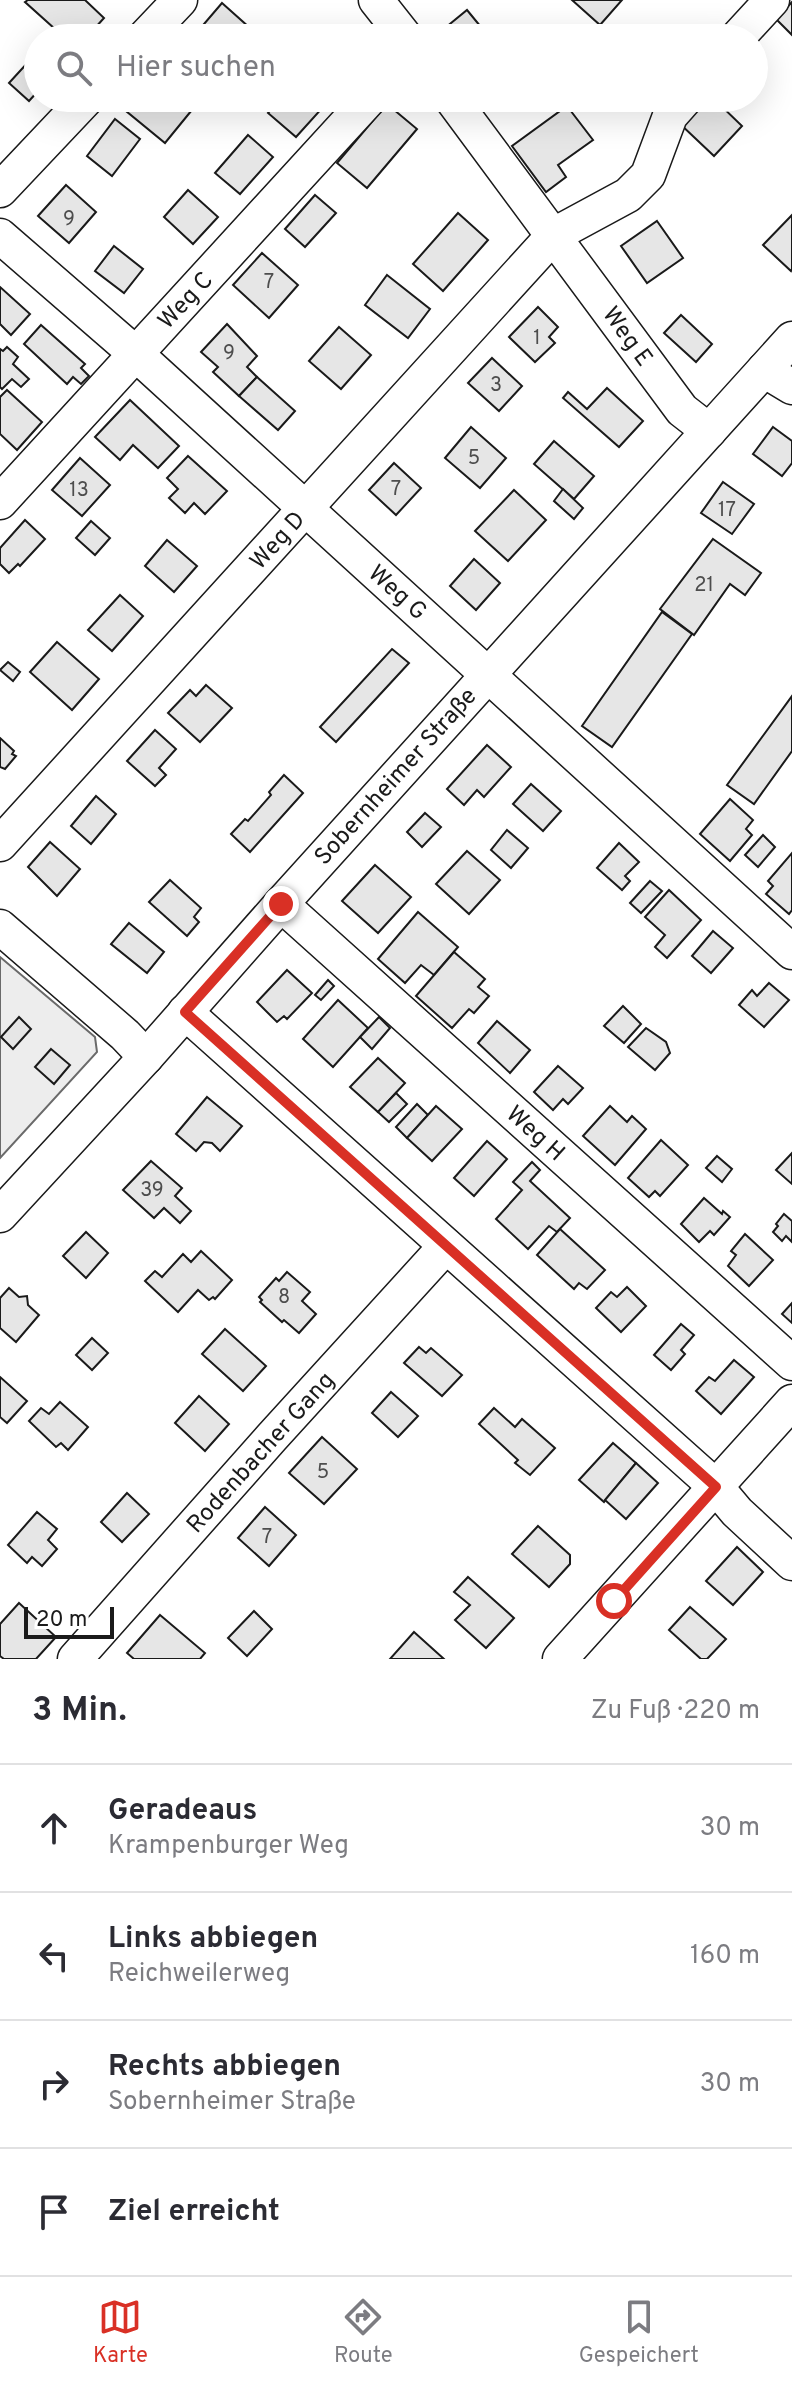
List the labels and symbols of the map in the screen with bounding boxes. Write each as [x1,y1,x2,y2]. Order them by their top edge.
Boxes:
house number: 9 [63,207,75,233]
street label: Weg C [152,266,221,336]
house number: 7 [264,270,274,296]
street label: Weg E [595,301,658,373]
house number: 1 [533,326,541,352]
house number: 9 [223,341,235,367]
house number: 3 [490,373,502,399]
house number: 5 [468,446,480,472]
house number: 7 [391,477,401,503]
house number: 13 [69,478,89,504]
house number: 17 [718,498,736,524]
street label: Weg D [244,506,313,577]
street label: Weg G [361,559,432,628]
house number: 21 [694,573,714,599]
street label: Sobernheimer Straße [309,682,484,872]
route end [263,886,299,922]
street label: Weg H [499,1100,570,1169]
house number: 39 [140,1178,164,1204]
house number: 8 [278,1285,290,1311]
street label: Rodenbacher Gang [181,1366,342,1540]
house number: 5 [317,1460,329,1486]
house number: 7 [262,1525,272,1551]
route start [596,1583,632,1619]
scale bar [24,1603,114,1639]

